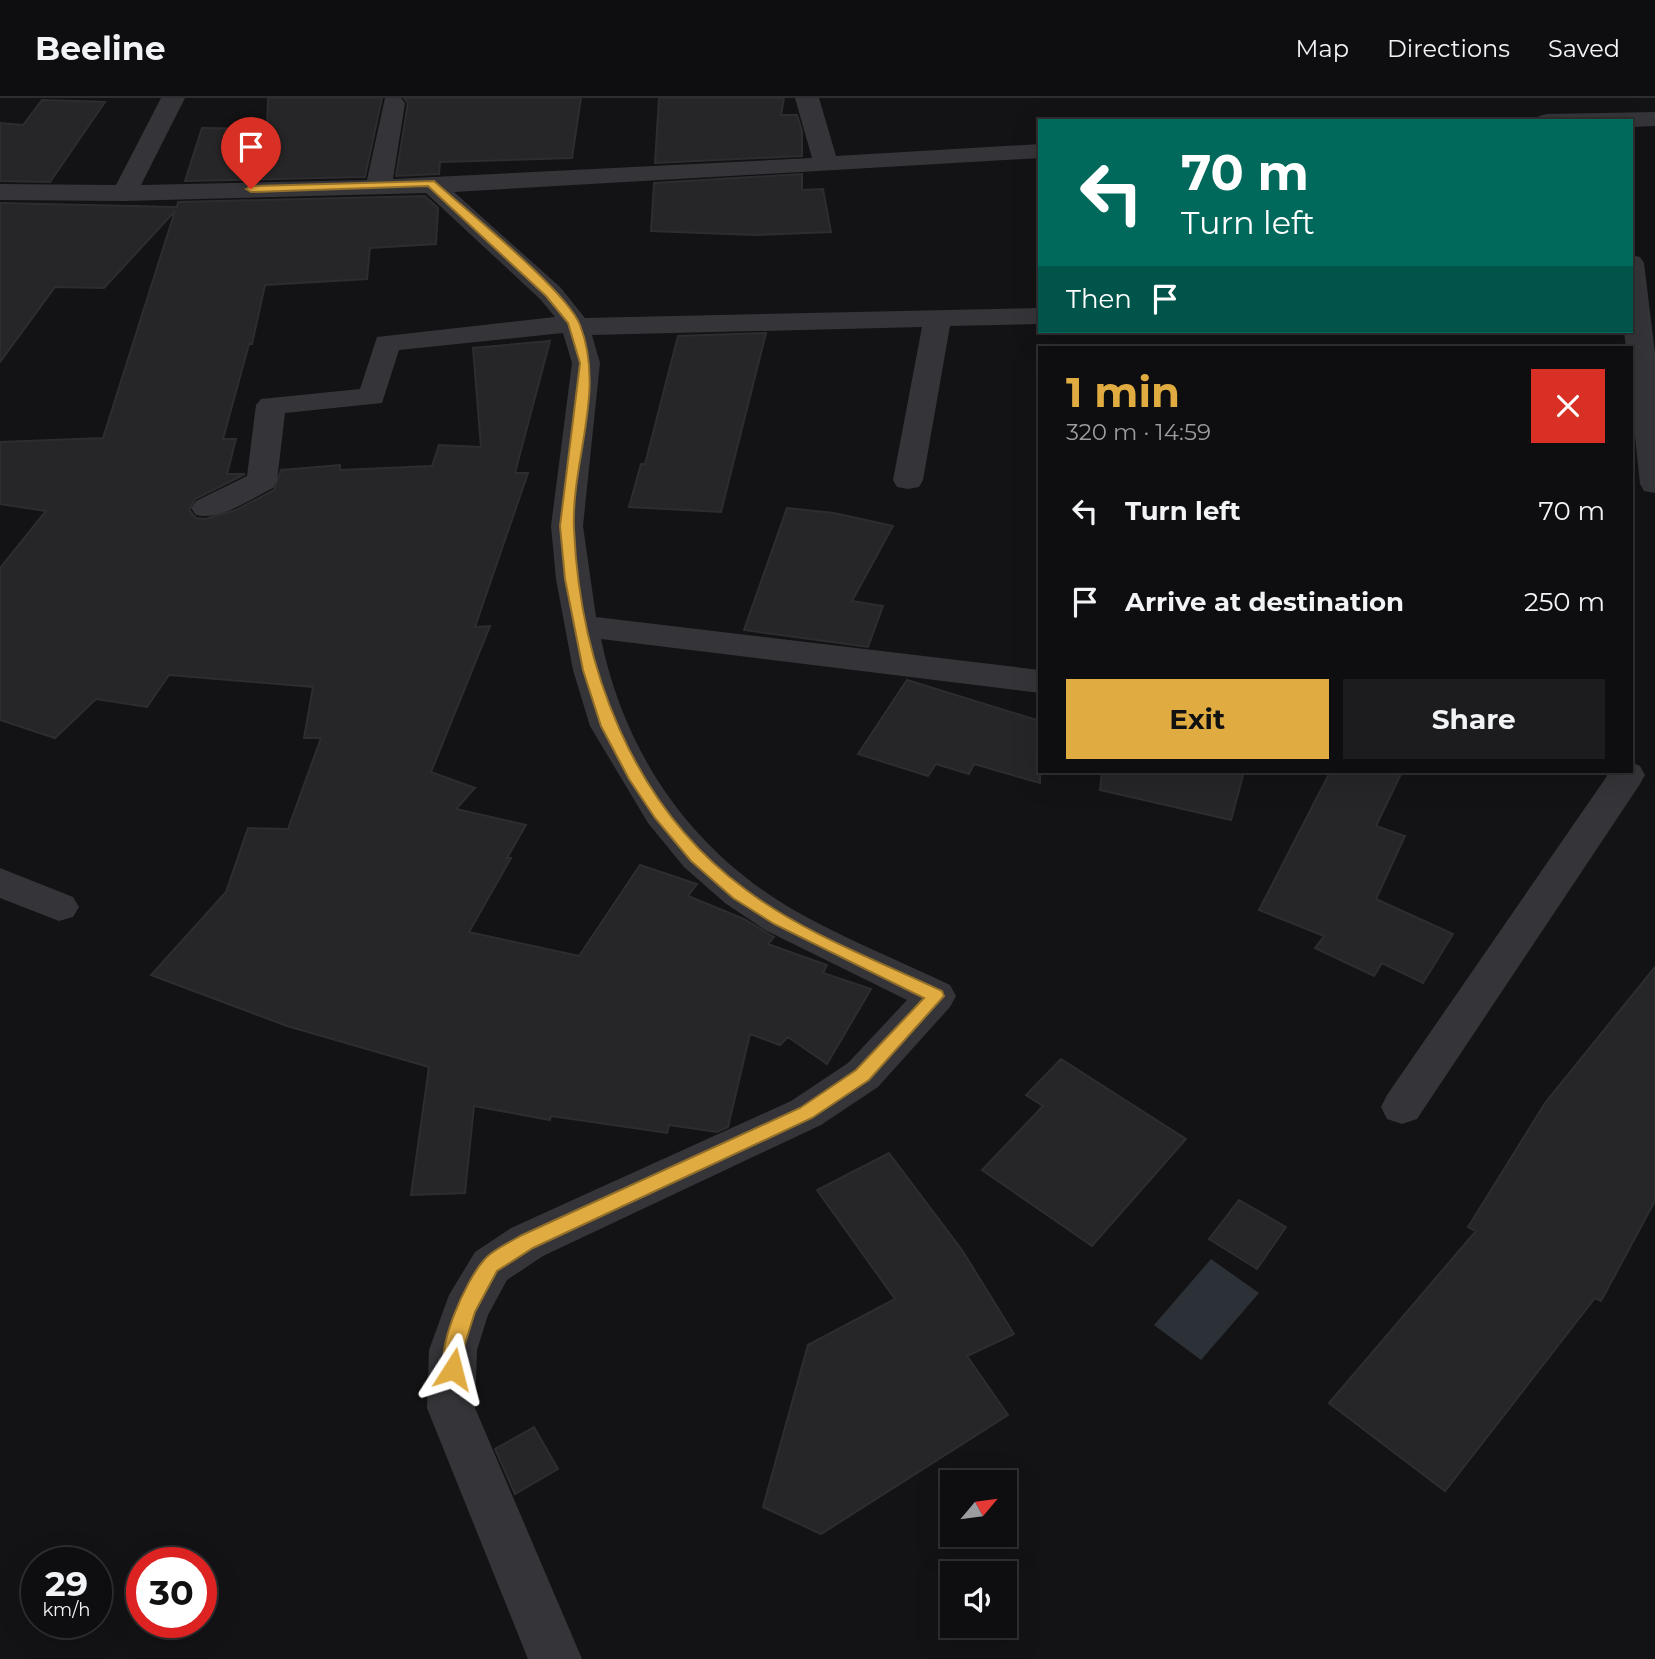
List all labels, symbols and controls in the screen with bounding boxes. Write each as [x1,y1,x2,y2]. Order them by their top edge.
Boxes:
text: Beeline [35,28,166,68]
text: Map [1296,34,1349,63]
text: Directions [1387,34,1510,63]
text: Saved [1548,34,1620,63]
pin [221,117,281,189]
icon: arrive [232,128,270,166]
text: 70 m [1181,143,1309,202]
icon: left [1066,147,1157,238]
text: Turn left [1181,203,1315,242]
icon: arrive [1146,280,1184,318]
text: Then [1066,283,1132,315]
text: 1 min [1066,366,1180,418]
button: close [1531,369,1605,443]
text: 320 m · 14:59 [1066,418,1211,446]
icon: left [1066,492,1104,530]
text: Turn left [1125,495,1241,527]
text: 70 m [1539,495,1605,527]
icon: arrive [1066,583,1104,621]
text: Arrive at destination [1125,586,1404,618]
text: 250 m [1524,586,1605,618]
button: Exit [1066,679,1329,759]
button: Share [1343,679,1605,759]
position arrow [416,1332,490,1406]
north arrow [940,1470,1017,1547]
map controls [940,1470,1017,1638]
speed limit sign: 30 [126,1547,217,1638]
button: sound [940,1561,1017,1638]
text: 29 [45,1562,88,1605]
text: km/h [42,1599,91,1621]

